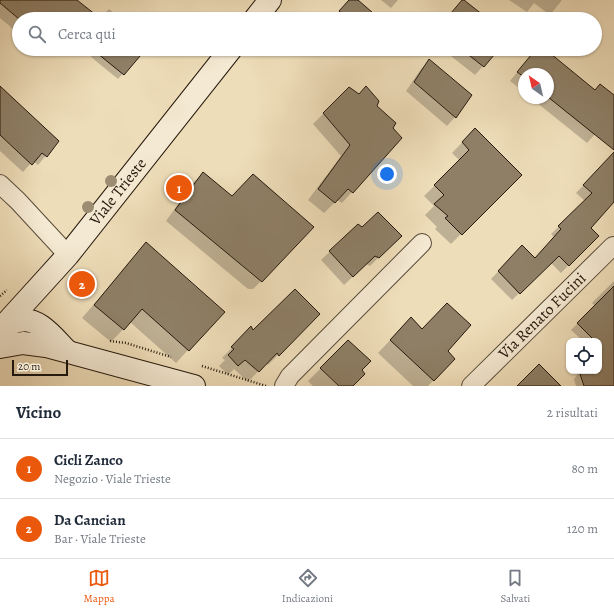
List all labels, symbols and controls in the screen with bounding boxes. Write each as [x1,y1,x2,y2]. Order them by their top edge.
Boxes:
search box [12,12,602,56]
icon: search [26,23,48,45]
text: Cerca qui [58,24,116,44]
north arrow [518,68,554,104]
street label: Viale Trieste [84,153,152,231]
your location [377,164,397,184]
pin: 1 [166,173,192,203]
street label: Via Renato Fucini [493,268,591,365]
pin: 2 [69,269,95,299]
map controls [566,338,602,374]
button: locate [566,338,602,374]
scale bar [12,358,68,377]
text: 20 m [18,359,40,374]
text: Vicino [16,401,61,424]
text: 2 risultati [547,404,598,421]
text: Cicli Zanco [54,450,123,470]
text: 1 [27,460,31,477]
text: 80 m [571,460,598,477]
text: Negozio · Viale Trieste [54,470,171,487]
text: Da Cancian [54,510,126,530]
text: 2 [26,520,32,537]
text: 120 m [567,520,598,537]
text: Bar · Viale Trieste [54,530,146,547]
tab: Mappa [84,567,115,606]
tab: Indicazioni [282,567,333,606]
tab: Salvati [500,567,530,606]

